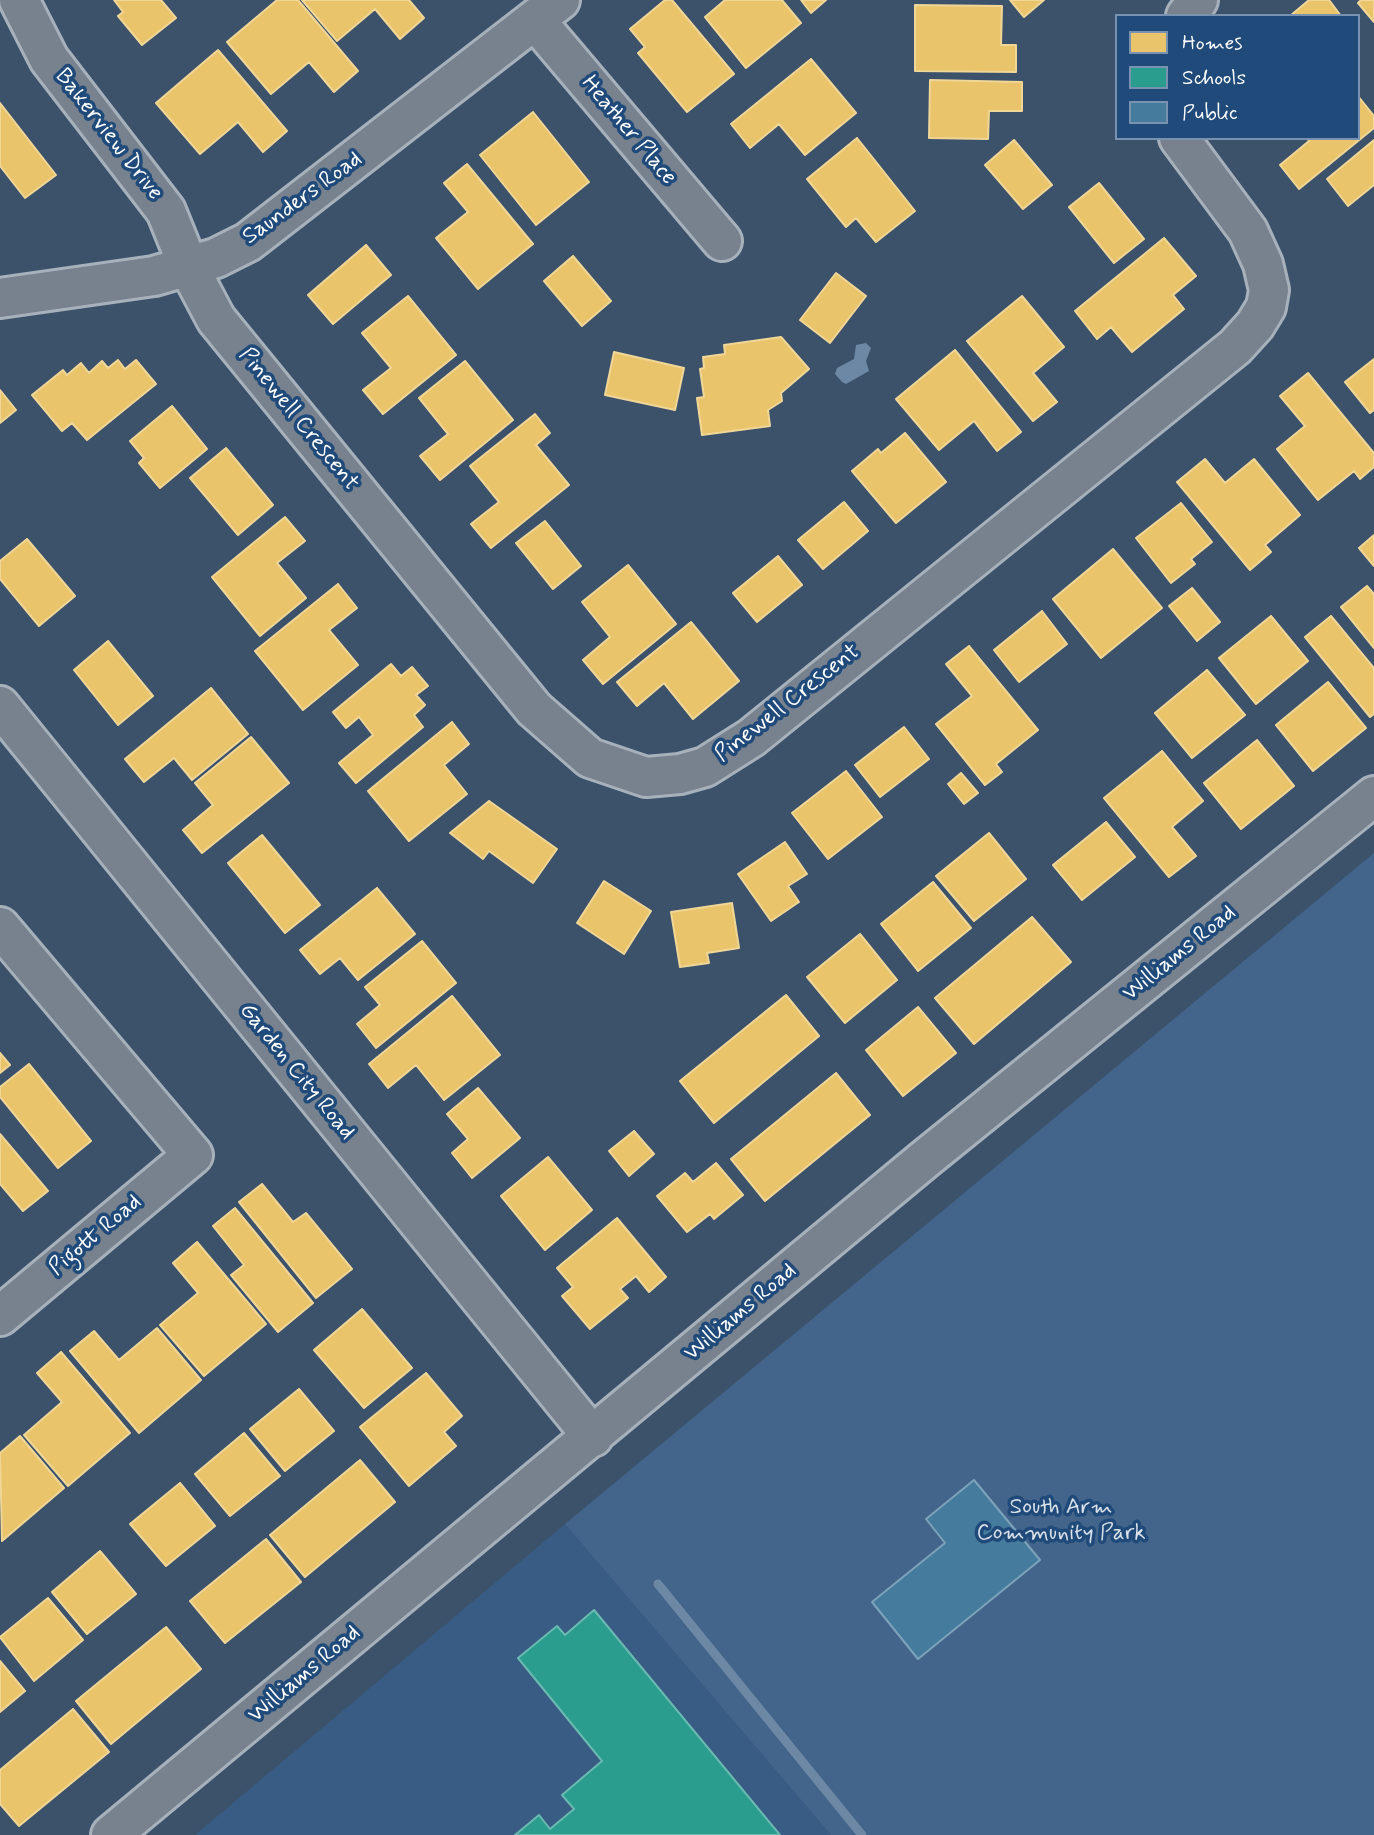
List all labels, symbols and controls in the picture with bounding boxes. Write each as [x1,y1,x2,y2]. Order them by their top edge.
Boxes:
legend [1115,14,1360,140]
text: Homes [1182,29,1242,57]
street label: Bakerview Drive [48,64,168,206]
text: Schools [1182,64,1246,92]
street label: Heather Place [574,71,682,191]
text: Public [1182,99,1238,127]
street label: Saunders Road [238,146,368,252]
street label: Pinewell Crescent [232,343,364,497]
street label: Pinewell Crescent [710,639,866,769]
street label: Williams Road [1118,900,1242,1008]
street label: Garden City Road [232,998,360,1146]
street label: Pigott Road [44,1189,148,1283]
street label: Williams Road [679,1258,803,1368]
park label: South Arm Community Park [976,1494,1146,1548]
street label: Williams Road [243,1620,367,1730]

